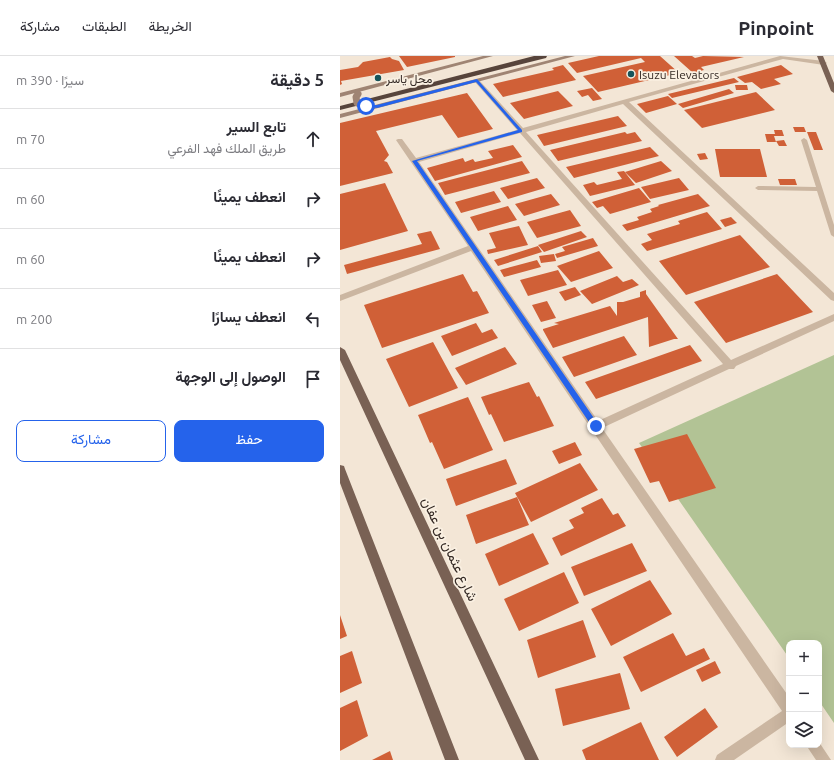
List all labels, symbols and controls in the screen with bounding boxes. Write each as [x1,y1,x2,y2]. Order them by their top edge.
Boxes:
text: Pinpoint [738,17,814,39]
text: مشاركة [20,18,60,34]
text: الطبقات [82,18,126,34]
text: الخريطة [148,18,192,34]
place label: Isuzu Elevators [639,68,719,81]
marker: Isuzu Elevators [626,69,636,79]
text: 5 دقيقة [270,70,324,89]
place label: محل ياسر [385,72,432,87]
text: سيرًا · 390 m [16,73,84,87]
marker: محل ياسر [373,73,383,83]
route start [357,97,375,115]
text: تابع السير [227,118,286,135]
icon: ahead [302,128,324,150]
text: 70 m [16,132,45,146]
text: طريق الملك فهد الفرعي [168,141,286,155]
text: انعطف يمينًا [213,188,286,205]
icon: right [302,188,324,210]
text: 60 m [16,192,45,206]
text: انعطف يمينًا [213,248,286,265]
icon: right [302,248,324,270]
text: 60 m [16,252,45,266]
text: انعطف يسارًا [211,308,286,325]
icon: left [302,308,324,330]
text: 200 m [16,312,52,326]
text: الوصول إلى الوجهة [175,368,286,385]
icon: arrive [302,368,324,390]
route end [587,417,605,435]
button: مشاركة [16,420,166,462]
button: حفظ [174,420,324,462]
street label: شارع عثمان بن عفان [416,494,481,605]
map controls [786,640,822,748]
button: + [786,640,822,676]
button: − [786,676,822,712]
button: layers [786,712,822,748]

